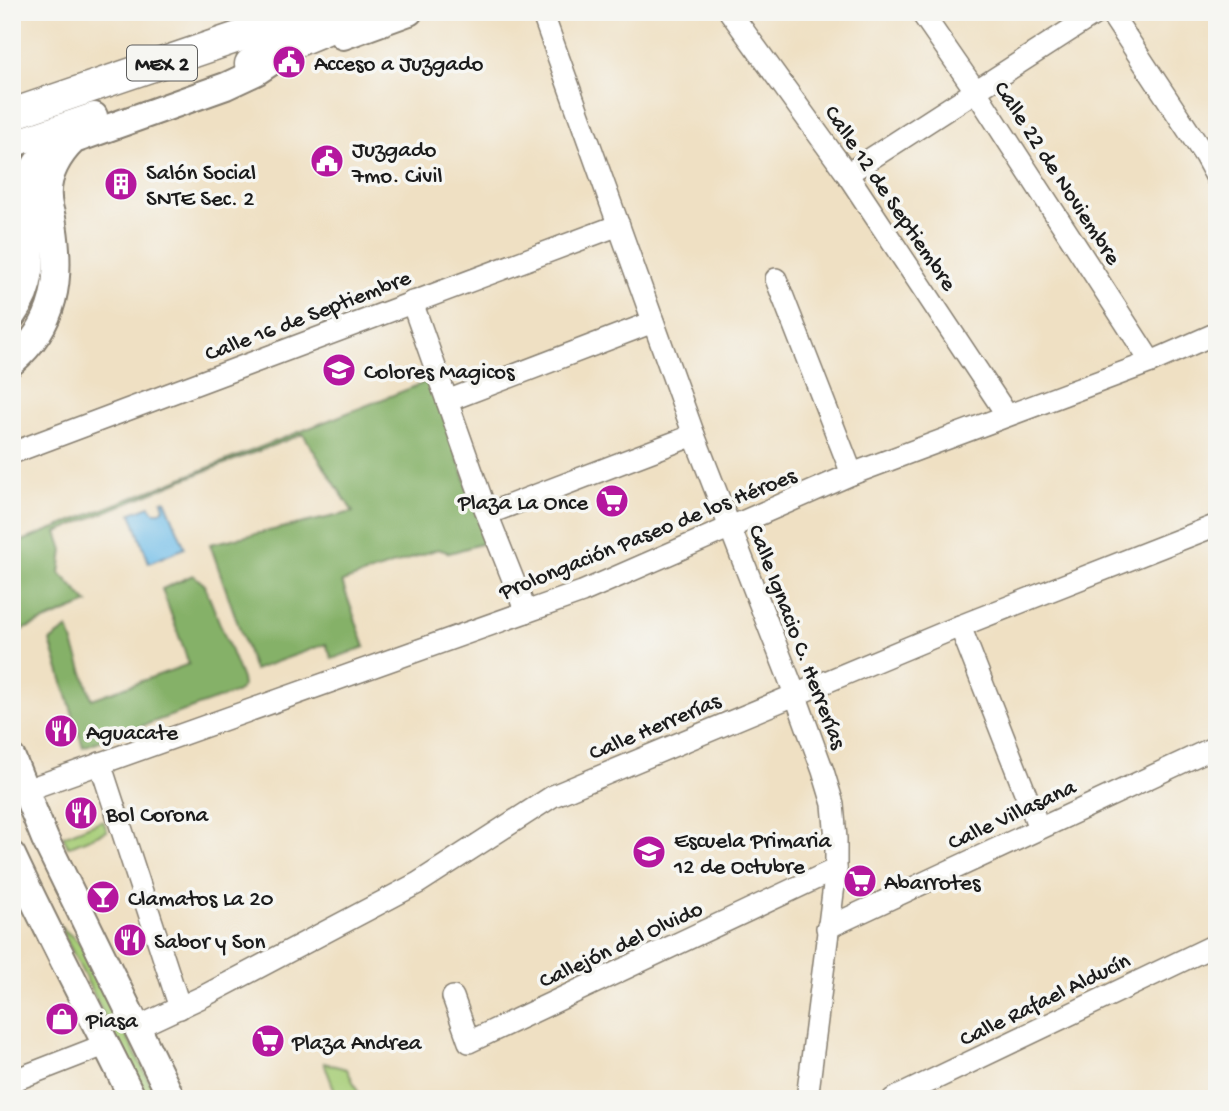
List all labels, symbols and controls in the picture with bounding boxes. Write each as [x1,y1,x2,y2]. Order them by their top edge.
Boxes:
public building icon: Acceso a Juzgado [270,43,308,81]
road number: MEX 2 [127,46,197,80]
place label: Acceso a Juzgado [314,52,484,79]
street label: Calle 22 de Noviembre [986,77,1126,272]
street label: Calle 12 de Septiembre [817,101,962,298]
place label: Juzgado 7mo. Civil [351,138,443,191]
public building icon: Juzgado 7mo. Civil [308,142,346,180]
place label: Salón Social SNTE Sec. 2 [146,161,256,214]
building icon: Salón Social SNTE Sec. 2 [102,165,140,203]
street label: Calle 16 de Septiembre [201,265,416,369]
school or university icon: Colores Magicos [320,351,358,389]
place label: Colores Magicos [364,360,515,387]
street label: Prolongación Paseo de los Héroes [495,463,801,608]
supermarket icon: Plaza La Once [593,482,631,520]
place label: Plaza La Once [457,491,589,518]
street label: Calle Ignacio C. Herrerías [741,521,851,754]
street label: Calle Herrerías [586,688,726,768]
restaurant icon: Aguacate [42,712,80,750]
place label: Aguacate [86,721,179,748]
street label: Calle Villasana [944,774,1082,858]
restaurant icon: Bol Corona [62,794,100,832]
place label: Bol Corona [105,803,210,830]
place label: Escuela Primaria 12 de Octubre [673,829,833,882]
school or university icon: Escuela Primaria 12 de Octubre [630,833,668,871]
supermarket icon: Abarrotes [841,862,879,900]
place label: Abarrotes [884,871,981,898]
bar icon: Clamatos La 20 [84,878,122,916]
place label: Clamatos La 20 [128,887,274,914]
street label: Callejón del Olvido [535,896,708,996]
restaurant icon: Sabor y Son [111,921,149,959]
place label: Sabor y Son [154,930,265,957]
street label: Calle Rafael Alducín [956,948,1135,1054]
shop icon: Piasa [43,1000,81,1038]
place label: Piasa [85,1009,139,1036]
supermarket icon: Plaza Andrea [249,1022,287,1060]
place label: Plaza Andrea [291,1031,423,1058]

